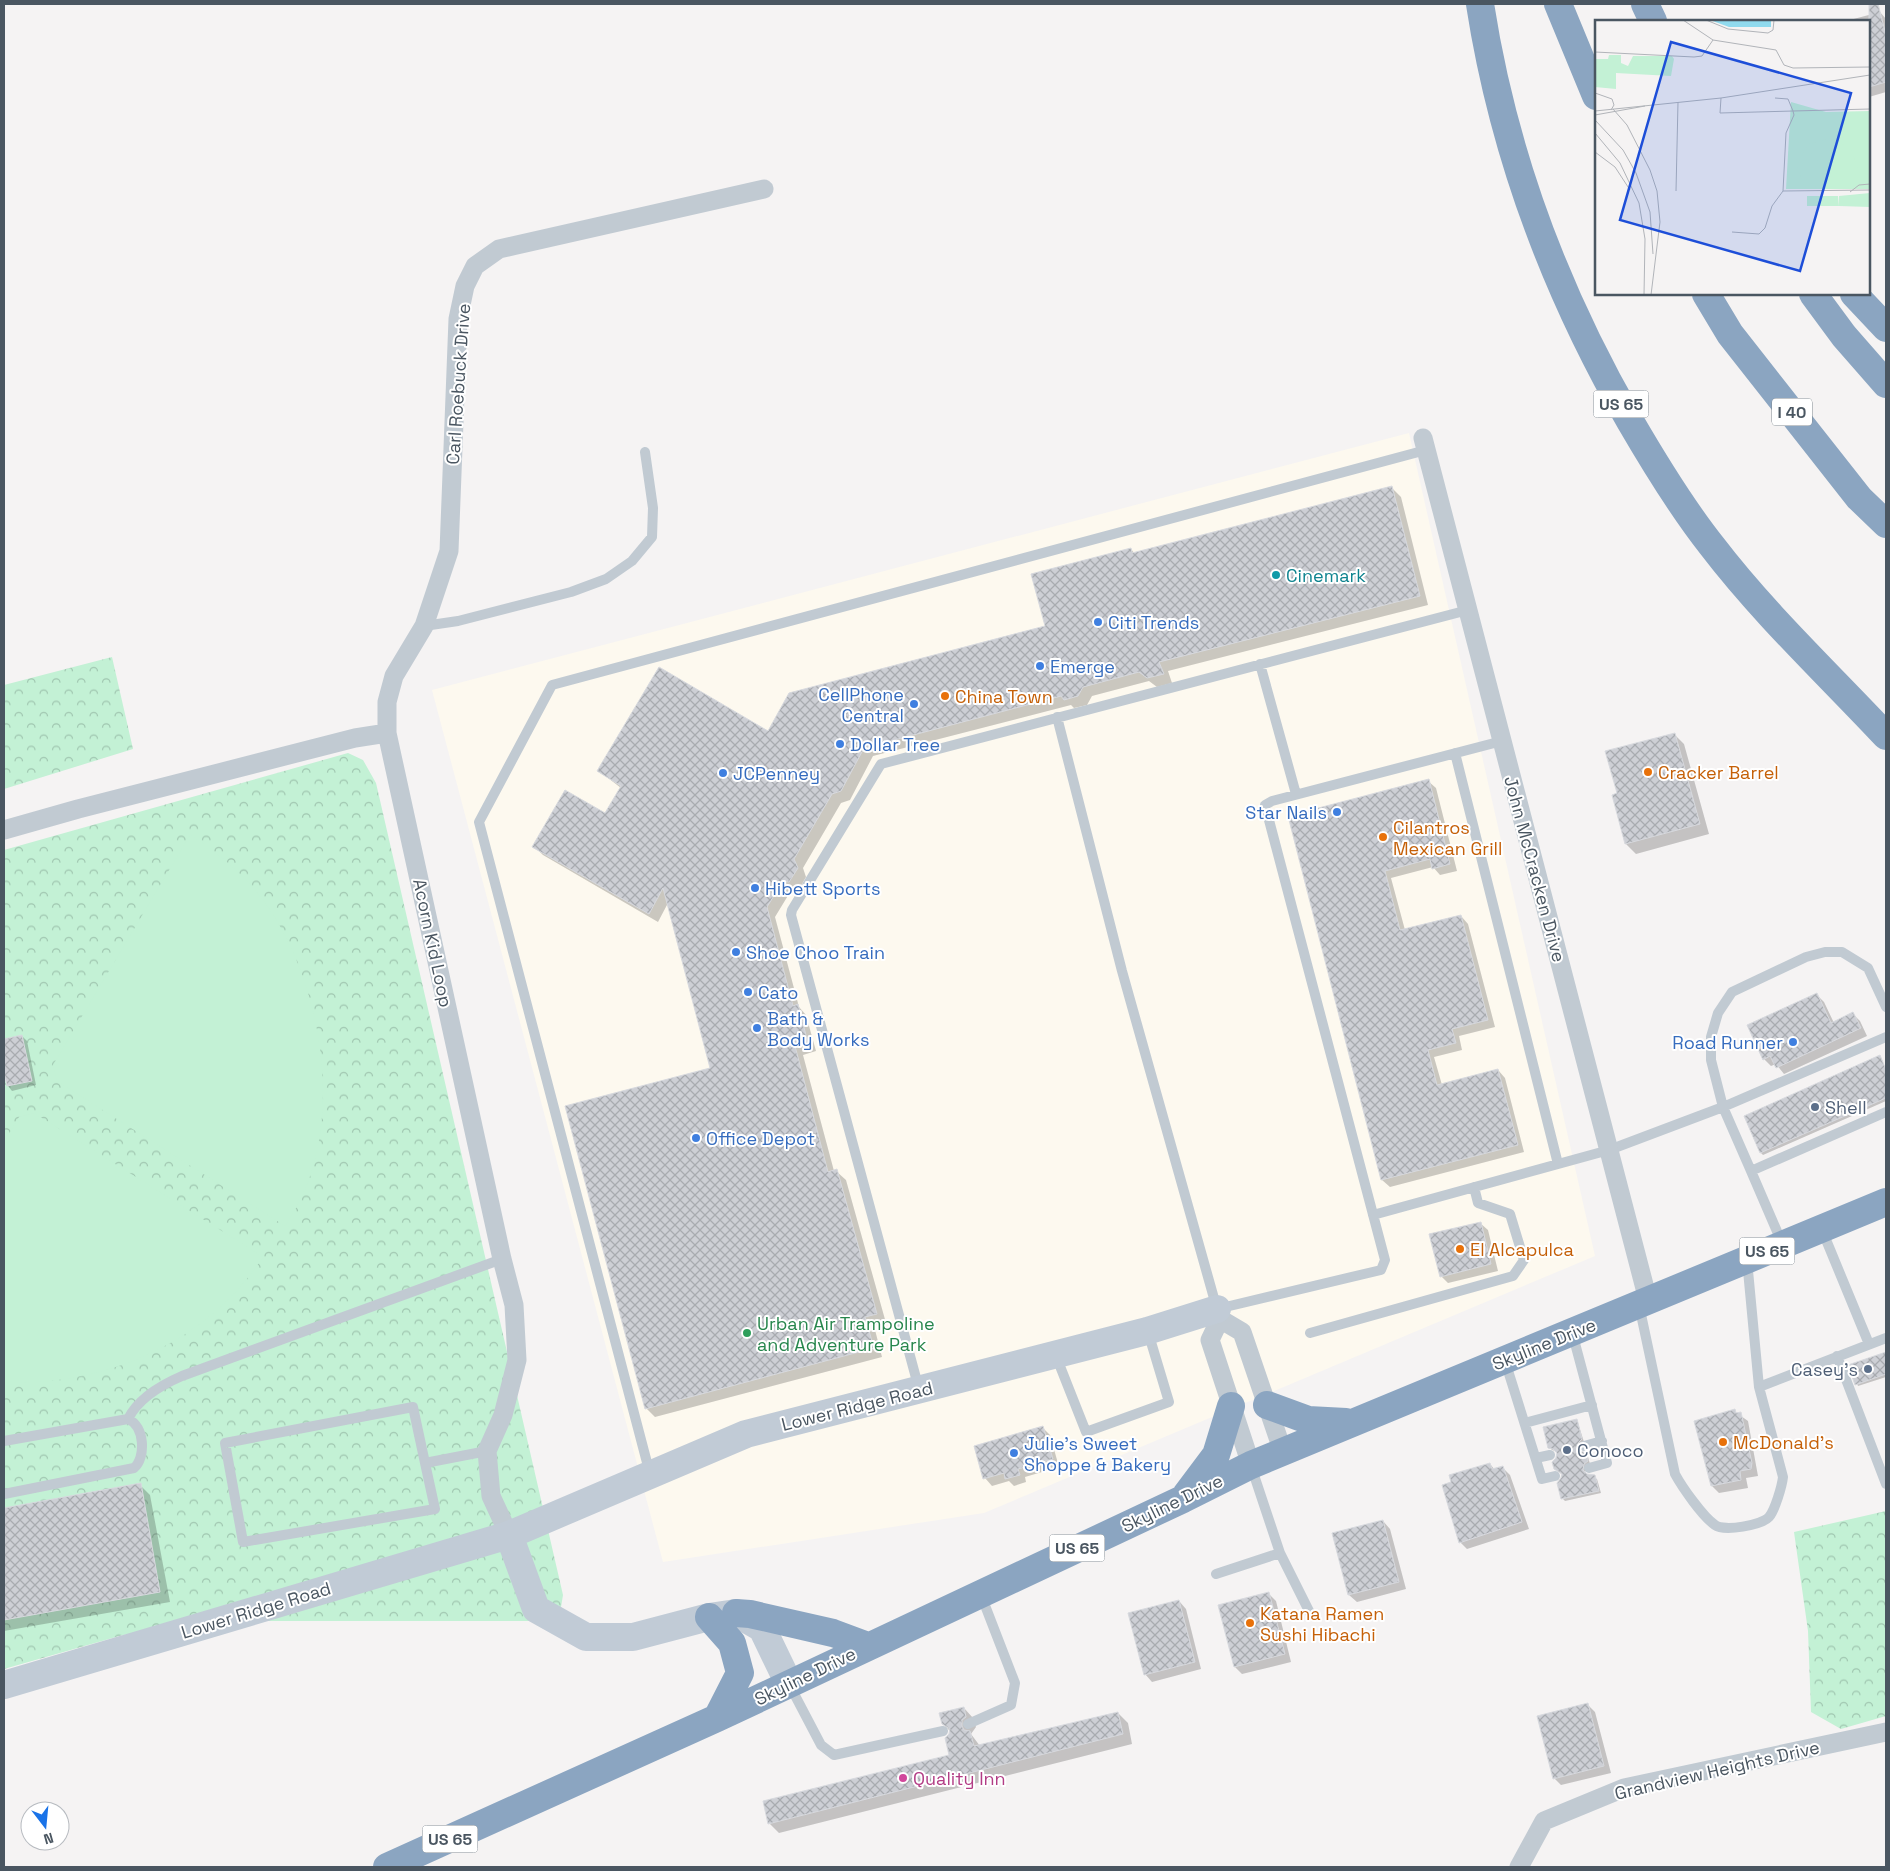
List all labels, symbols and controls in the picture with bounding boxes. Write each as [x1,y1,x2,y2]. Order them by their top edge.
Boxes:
inset map [1595,20,1870,295]
street label: Carl Roebuck Drive [441,303,475,465]
road number: US 65 [1594,390,1648,418]
road number: I 40 [1772,398,1812,426]
place label: Cinemark [1286,564,1366,587]
marker: Cinemark [1270,569,1282,581]
place label: Citi Trends [1108,611,1199,634]
marker: Citi Trends [1092,616,1104,628]
place label: Emerge [1050,655,1115,678]
marker: Emerge [1034,660,1046,672]
place label: CellPhone Central [818,683,904,727]
place label: China Town [955,685,1053,708]
marker: China Town [939,690,951,702]
marker: CellPhone Central [908,698,920,710]
place label: Dollar Tree [850,733,940,756]
marker: Dollar Tree [834,738,846,750]
place label: Cracker Barrel [1658,761,1779,784]
place label: JCPenney [733,762,820,785]
marker: Cracker Barrel [1642,766,1654,778]
marker: JCPenney [717,767,729,779]
street label: John McCracken Drive [1499,773,1571,965]
place label: Star Nails [1245,801,1327,824]
marker: Star Nails [1331,806,1343,818]
place label: Cilantros Mexican Grill [1393,816,1502,860]
marker: Cilantros Mexican Grill [1377,831,1389,843]
street label: Acorn Kid Loop [408,877,458,1009]
place label: Hibett Sports [765,877,880,900]
marker: Hibett Sports [749,882,761,894]
place label: Shoe Choo Train [746,941,885,964]
marker: Shoe Choo Train [730,946,742,958]
place label: Cato [758,981,798,1004]
marker: Cato [742,986,754,998]
place label: Bath & Body Works [767,1007,869,1051]
marker: Bath & Body Works [751,1022,763,1034]
place label: Road Runner [1672,1031,1783,1054]
marker: Road Runner [1787,1036,1799,1048]
place label: Shell [1825,1096,1867,1119]
marker: Shell [1809,1101,1821,1113]
place label: Office Depot [706,1127,815,1150]
marker: Office Depot [690,1132,702,1144]
place label: El Alcapulca [1470,1238,1574,1261]
road number: US 65 [1740,1238,1794,1264]
marker: El Alcapulca [1454,1243,1466,1255]
place label: Urban Air Trampoline and Adventure Park [757,1312,935,1356]
street label: Skyline Drive [1489,1313,1599,1375]
marker: Urban Air Trampoline and Adventure Park [741,1327,753,1339]
place label: Casey's [1791,1358,1858,1381]
marker: Casey's [1862,1363,1874,1375]
street label: Lower Ridge Road [779,1376,935,1436]
place label: McDonald's [1733,1431,1834,1454]
place label: Julie's Sweet Shoppe & Bakery [1024,1432,1171,1476]
marker: McDonald's [1717,1436,1729,1448]
place label: Conoco [1577,1439,1644,1462]
marker: Conoco [1561,1444,1573,1456]
marker: Julie's Sweet Shoppe & Bakery [1008,1447,1020,1459]
street label: Skyline Drive [1118,1469,1226,1537]
road number: US 65 [1050,1535,1104,1562]
street label: Lower Ridge Road [178,1576,334,1644]
place label: Katana Ramen Sushi Hibachi [1260,1602,1384,1646]
marker: Katana Ramen Sushi Hibachi [1244,1617,1256,1629]
street label: Skyline Drive [751,1642,859,1710]
street label: Grandview Heights Drive [1612,1735,1822,1805]
place label: Quality Inn [913,1767,1006,1790]
marker: Quality Inn [897,1772,909,1784]
north arrow [20,1801,70,1851]
road number: US 65 [422,1826,478,1852]
text: N [42,1829,56,1848]

